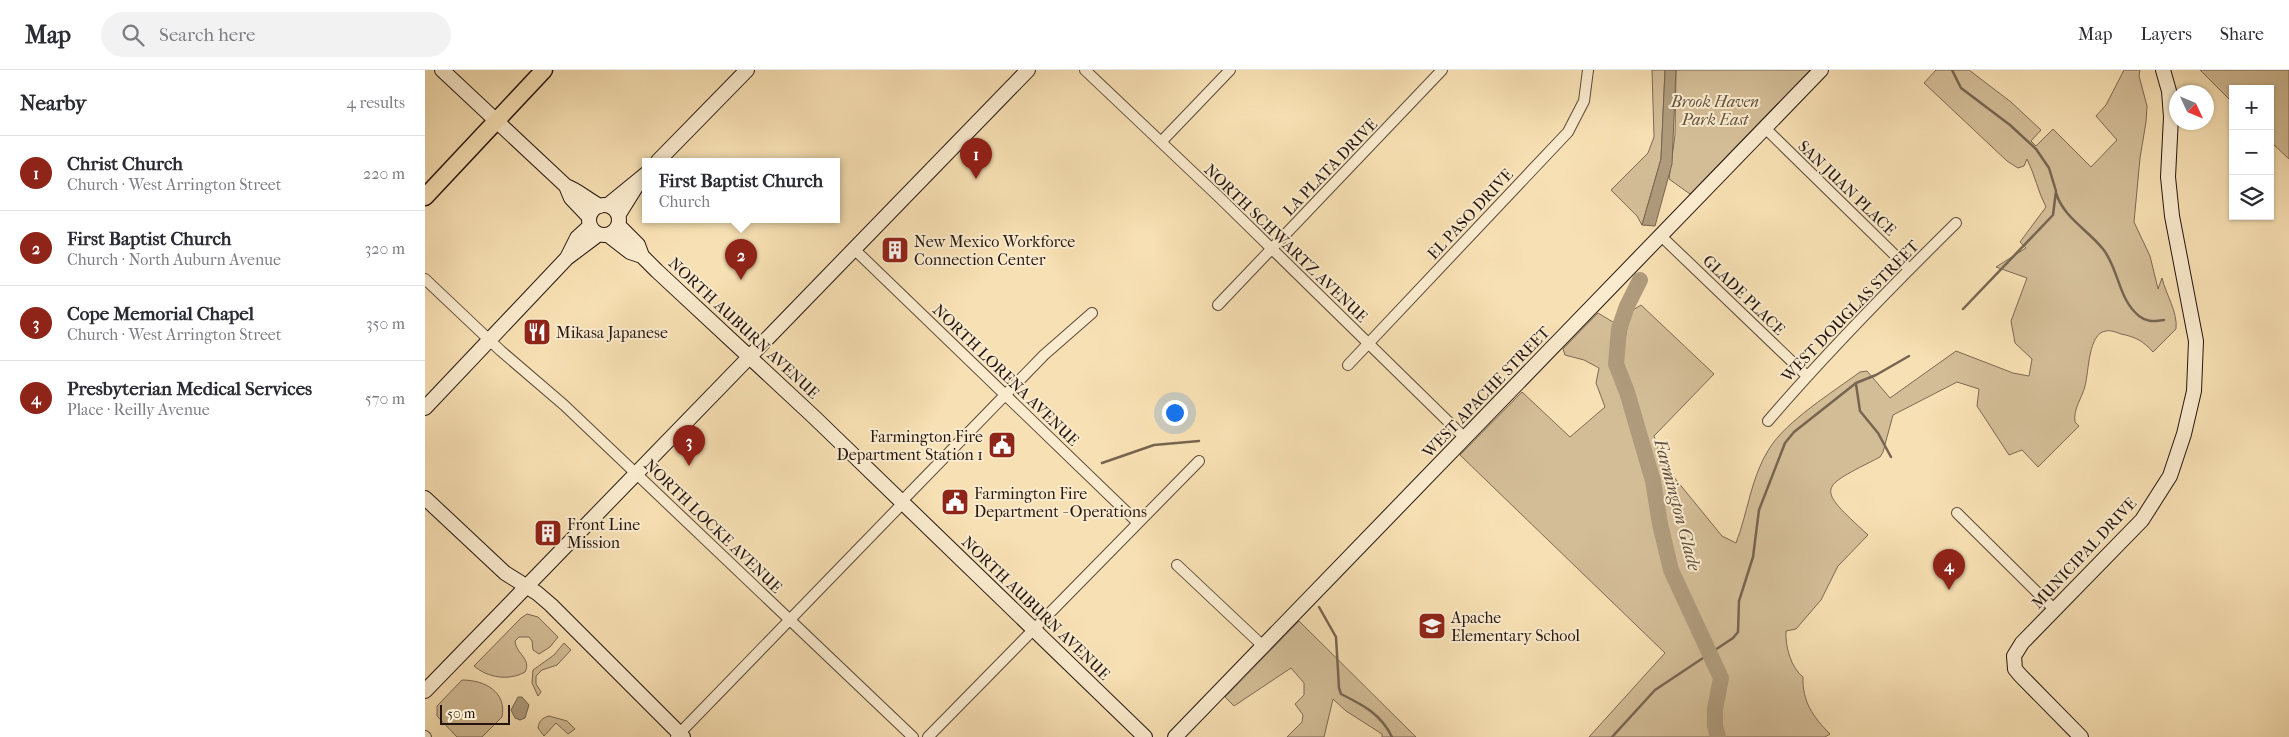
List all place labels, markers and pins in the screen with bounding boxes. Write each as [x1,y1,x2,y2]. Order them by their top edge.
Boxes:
pin: 1 [960,138,992,179]
place label: New Mexico Workforce Connection Center [914,232,1075,269]
building icon: New Mexico Workforce Connection Center [880,235,910,265]
pin: 2 [725,239,757,280]
restaurant icon: Mikasa Japanese [522,317,552,347]
place label: Mikasa Japanese [556,323,668,342]
pin: 3 [673,425,705,466]
place label: Farmington Fire Department Station 1 [837,427,983,464]
public building icon: Farmington Fire Department Station 1 [987,430,1017,460]
place label: Farmington Fire Department - Operations [974,484,1147,521]
public building icon: Farmington Fire Department - Operations [940,487,970,517]
place label: Front Line Mission [567,515,640,552]
building icon: Front Line Mission [533,518,563,548]
pin: 4 [1933,549,1965,590]
place label: Apache Elementary School [1450,608,1580,645]
school or university icon: Apache Elementary School [1417,611,1447,641]

